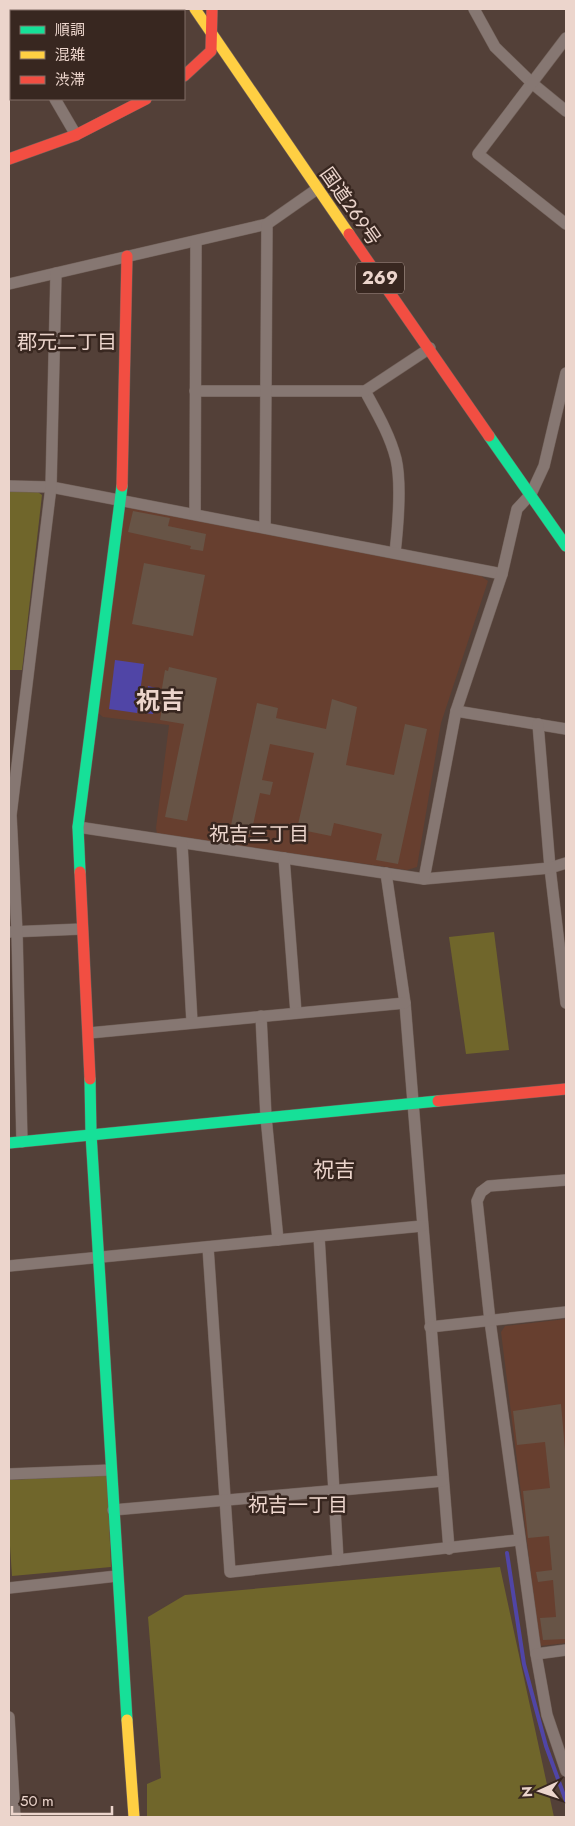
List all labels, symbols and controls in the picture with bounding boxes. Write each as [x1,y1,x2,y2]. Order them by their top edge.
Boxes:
legend [10,10,185,100]
text: 順調 [55,19,85,41]
text: 混雑 [55,44,85,66]
text: 渋滞 [55,69,85,91]
street label: 国道269号 [314,162,387,251]
road number: 269 [356,262,404,294]
district label: 郡元二丁目 [17,328,117,357]
district label: 祝吉 [136,683,184,718]
district label: 祝吉三丁目 [209,820,309,849]
district label: 祝吉 [313,1155,355,1185]
district label: 祝吉一丁目 [248,1491,348,1520]
north arrow [515,1766,565,1816]
scale bar [12,1784,112,1816]
text: N [517,1786,537,1798]
text: 50 m [20,1790,54,1812]

